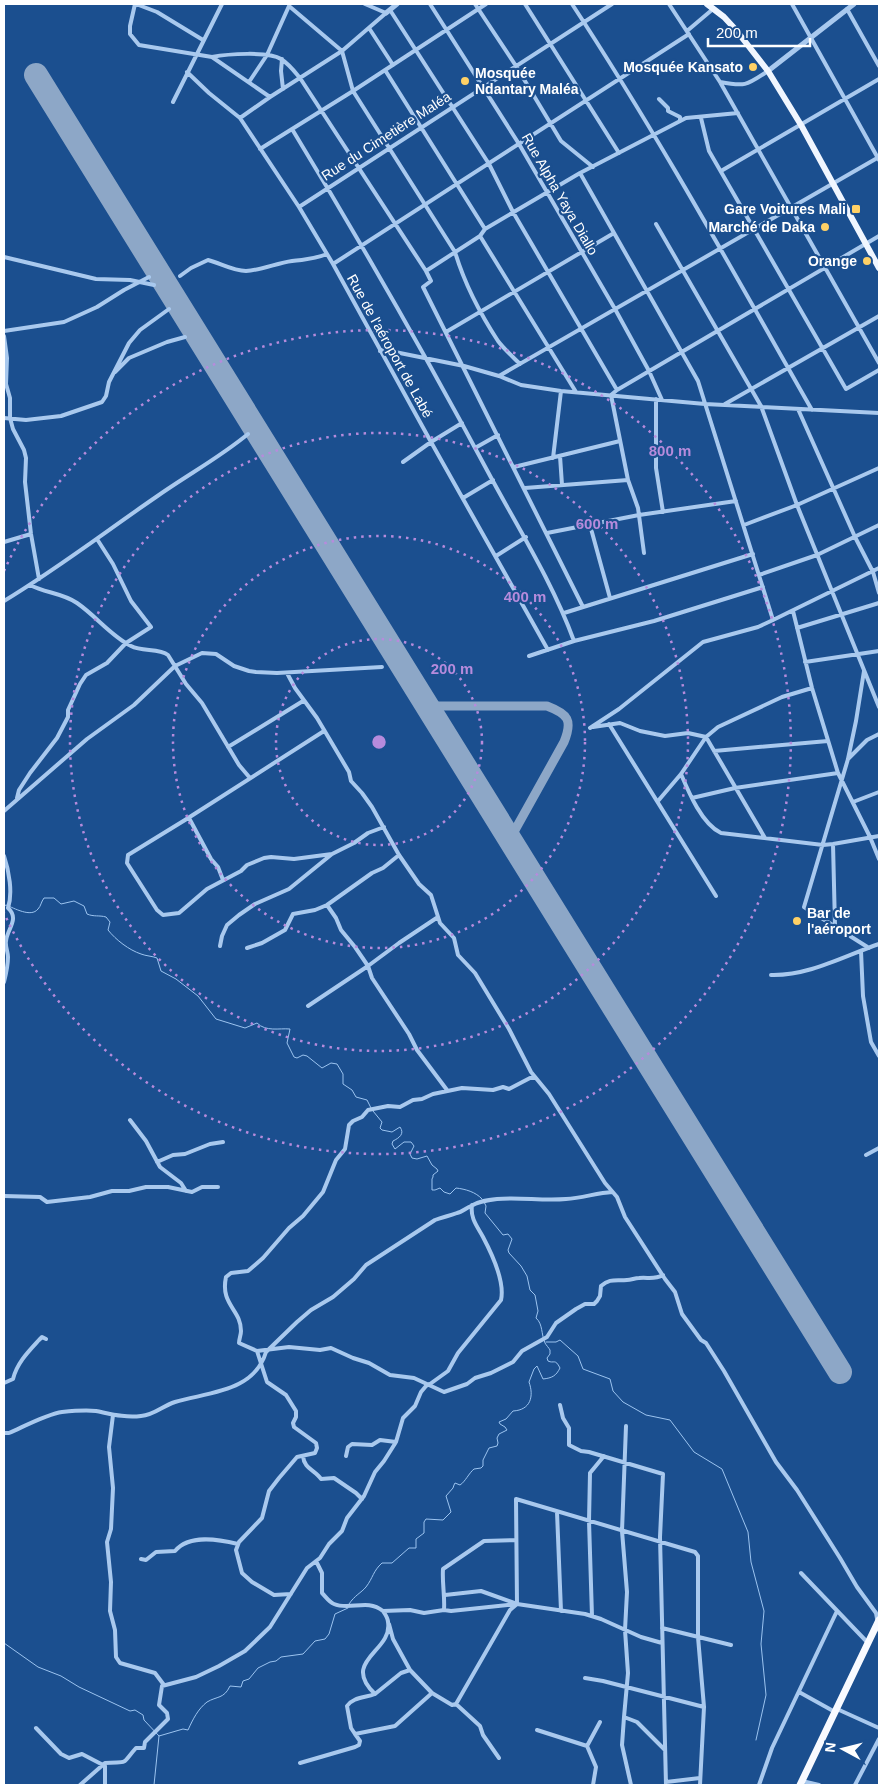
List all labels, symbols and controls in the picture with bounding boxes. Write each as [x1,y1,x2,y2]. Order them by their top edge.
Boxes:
scale bar [708,15,810,47]
text: 200 m [716,24,758,41]
place label: Mosquée Kansato [623,59,743,75]
marker: Mosquée Kansato [747,61,759,73]
place label: Mosquée Ndantary Maléa [475,65,579,97]
marker: Mosquée Ndantary Maléa [459,75,471,87]
street label: Rue du Cimetière Maléa [318,88,454,184]
street label: Rue Alpha Yaya Diallo [519,130,602,258]
place label: Gare Voitures Mali [724,201,846,217]
marker: Gare Voitures Mali [850,203,862,215]
place label: Marché de Daka [708,219,815,235]
marker: Marché de Daka [819,221,831,233]
place label: Orange [808,253,857,269]
marker: Orange [861,255,873,267]
street label: Rue de l'aéroport de Labé [344,272,436,421]
text: 800 m [649,442,691,459]
text: 600 m [576,515,618,532]
text: 400 m [504,588,546,605]
text: 200 m [431,660,473,677]
centre of rings [370,733,388,751]
place label: Bar de l'aéroport [807,905,871,937]
marker: Bar de l'aéroport [791,915,803,927]
north arrow [818,1724,868,1774]
text: N [822,1741,839,1753]

